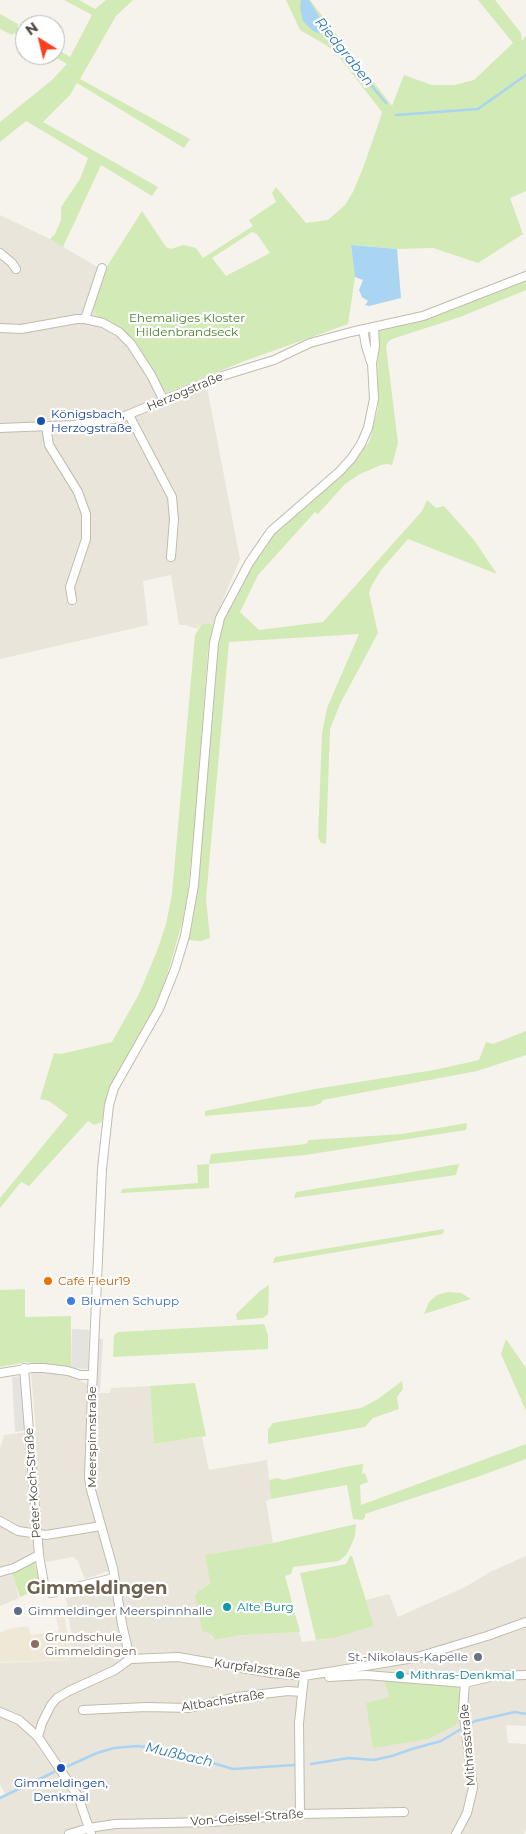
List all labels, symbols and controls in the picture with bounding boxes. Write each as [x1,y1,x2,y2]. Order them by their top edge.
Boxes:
water label: Riedgraben [311,14,377,90]
north arrow [15,15,65,65]
text: N [22,18,42,39]
park label: Ehemaliges Kloster Hildenbrandseck [129,311,245,339]
street label: Herzogstraße [145,370,225,414]
place label: Königsbach, Herzogstraße [51,407,132,435]
marker: Königsbach, Herzogstraße [35,415,47,427]
place label: Café Fleur19 [58,1274,130,1288]
marker: Café Fleur19 [42,1275,54,1287]
place label: Blumen Schupp [81,1294,179,1308]
marker: Blumen Schupp [65,1295,77,1307]
street label: Meerspinnstraße [85,1386,99,1488]
street label: Peter-Koch-Straße [22,1427,44,1539]
district label: Gimmeldingen [27,1578,167,1600]
place label: Alte Burg [237,1600,294,1614]
marker: Alte Burg [221,1601,233,1613]
place label: Gimmeldinger Meerspinnhalle [28,1604,212,1618]
marker: Gimmeldinger Meerspinnhalle [12,1605,24,1617]
place label: Grundschule Gimmeldingen [45,1630,136,1658]
marker: Grundschule Gimmeldingen [29,1638,41,1650]
place label: St.-Nikolaus-Kapelle [348,1650,468,1664]
marker: St.-Nikolaus-Kapelle [472,1651,484,1663]
street label: Kurpfalzstraße [213,1656,301,1682]
place label: Mithras-Denkmal [410,1668,515,1682]
marker: Mithras-Denkmal [394,1669,406,1681]
street label: Altbachstraße [180,1687,266,1715]
street label: Mithrasstraße [457,1703,479,1787]
water label: Mußbach [144,1739,214,1771]
marker: Gimmeldingen, Denkmal [55,1762,67,1774]
place label: Gimmeldingen, Denkmal [14,1776,108,1804]
street label: Von-Geissel-Straße [190,1807,304,1829]

